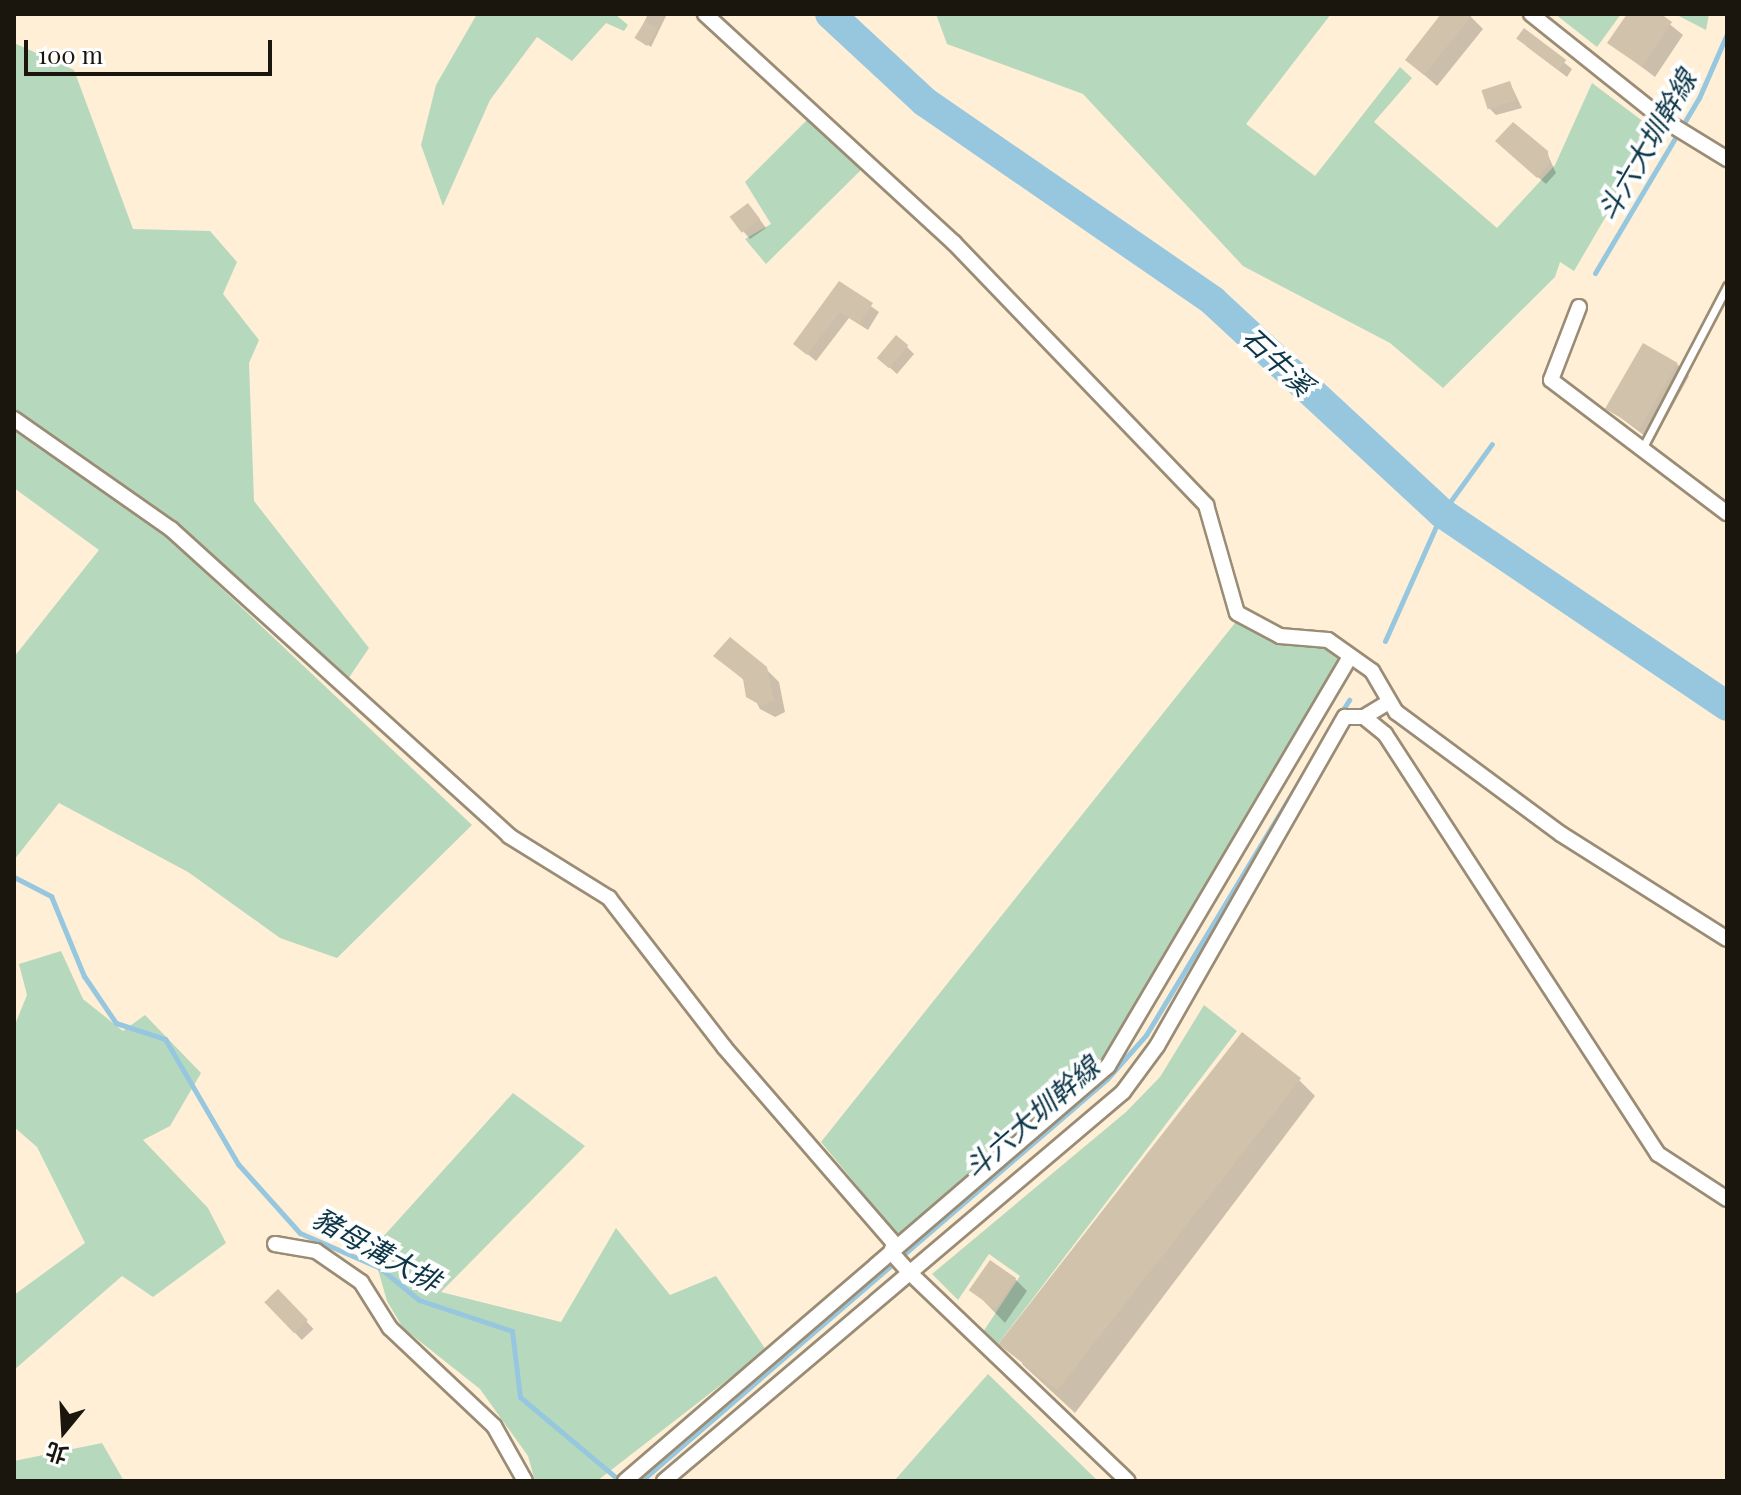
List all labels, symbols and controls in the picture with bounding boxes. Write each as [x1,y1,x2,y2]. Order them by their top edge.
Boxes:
scale bar [28,24,276,74]
text: 100 m [38,38,103,70]
water label: 斗六大圳幹線 [1589,64,1703,226]
water label: 石牛溪 [1236,320,1320,402]
water label: 斗六大圳幹線 [957,1049,1105,1185]
water label: 豬母溝大排 [308,1200,446,1298]
north arrow [24,1391,104,1471]
text: 北 [41,1436,72,1471]

